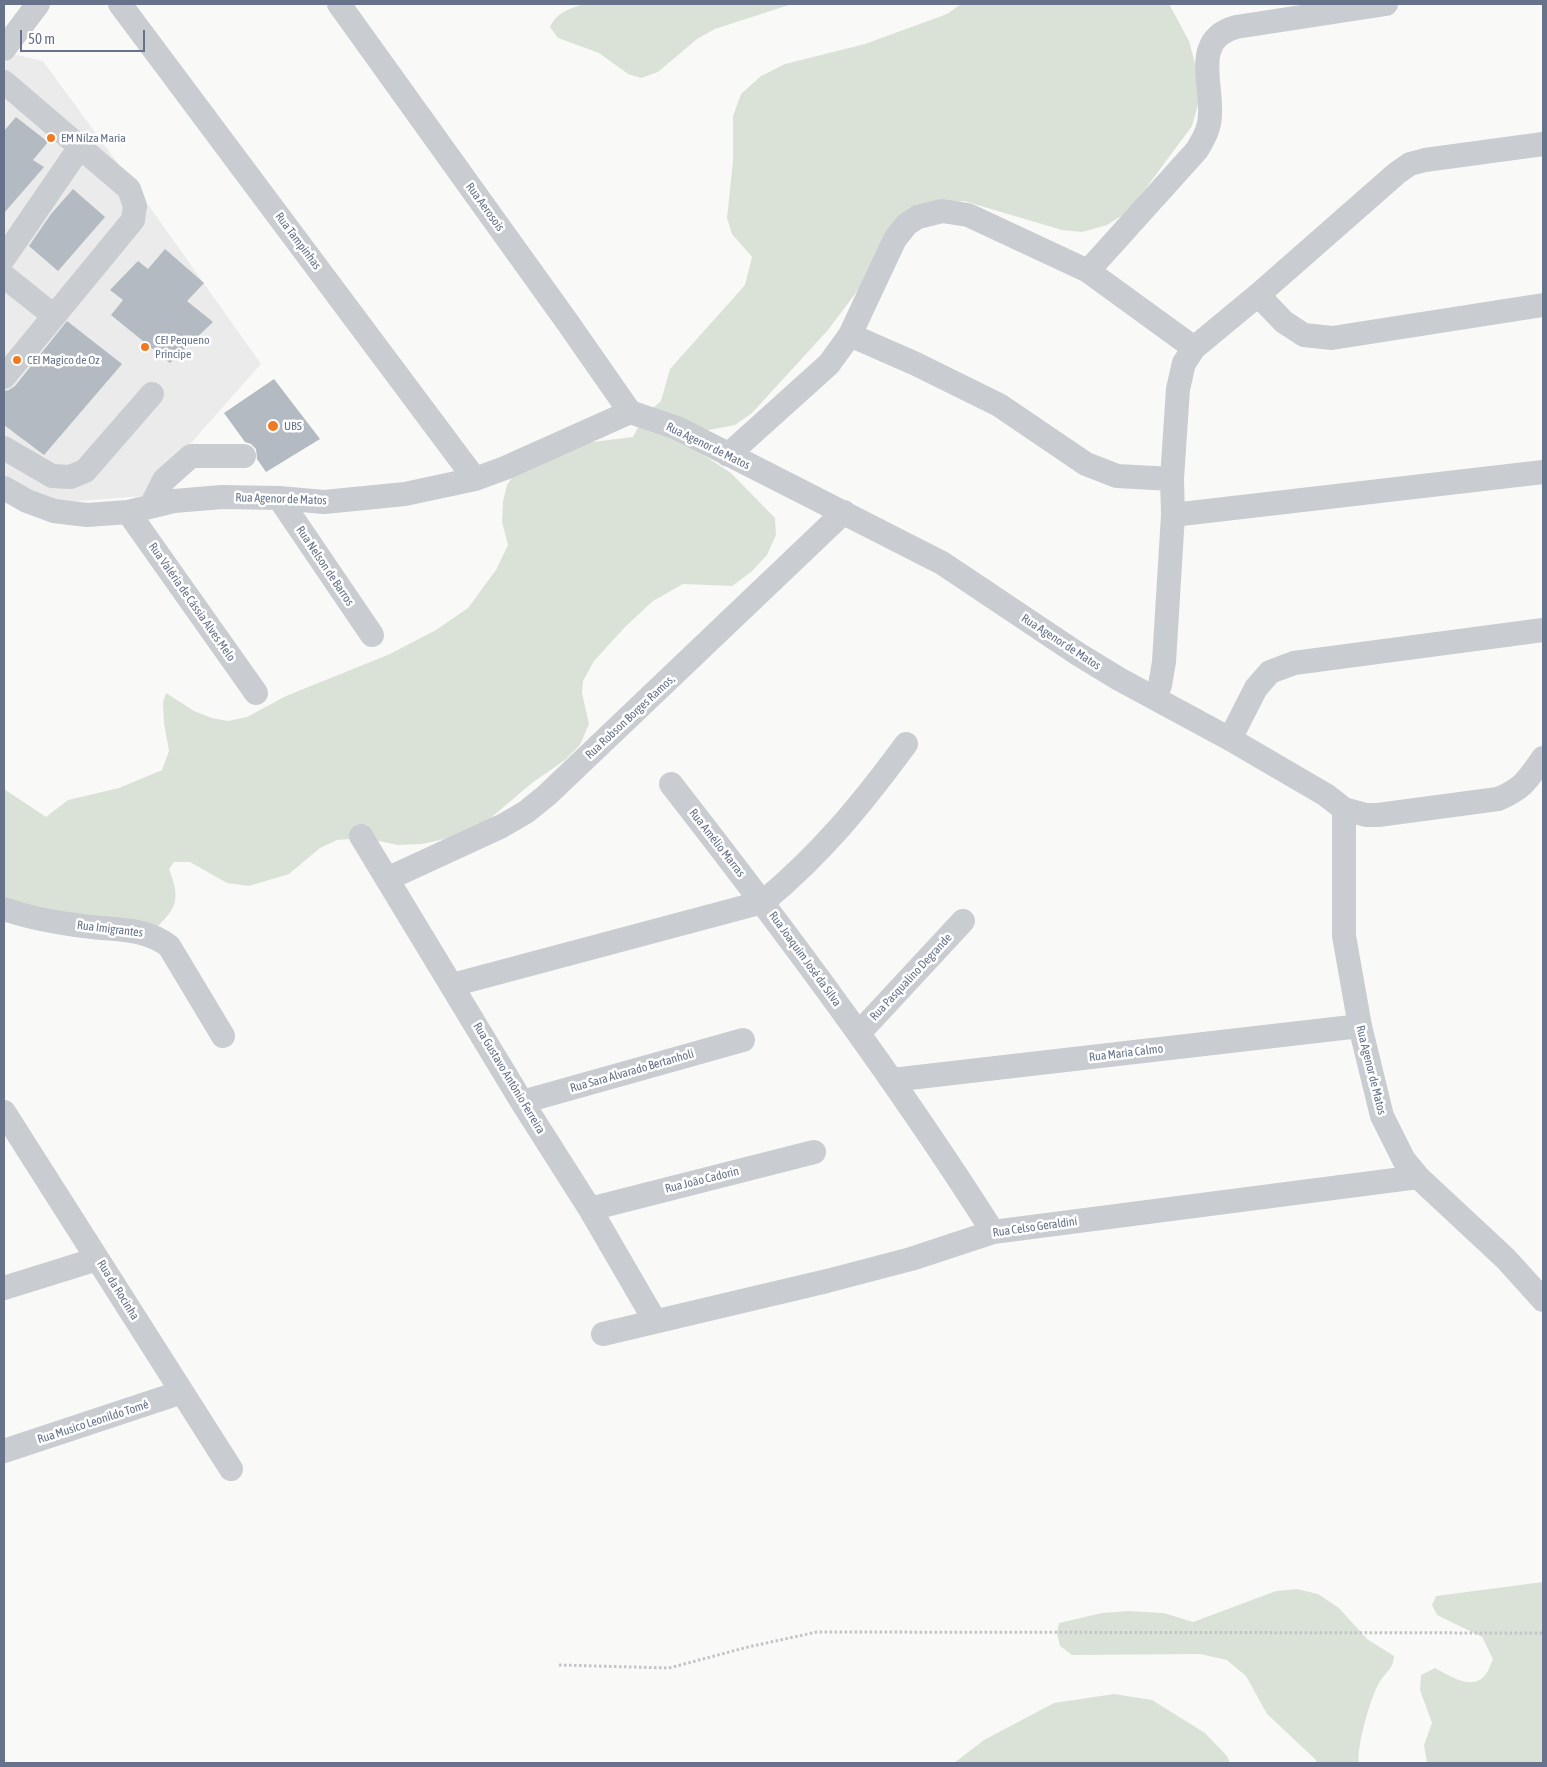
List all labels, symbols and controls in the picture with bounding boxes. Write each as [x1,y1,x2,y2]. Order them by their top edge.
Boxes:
scale bar [22,20,148,52]
text: 50 m [28,30,55,47]
place label: EM Nilza Maria [61,131,126,145]
marker: EM Nilza Maria [45,132,57,144]
street label: Rua Aerosois [463,180,507,234]
street label: Rua Tampinhas [272,210,324,272]
place label: CEI Pequeno Principe [155,333,210,361]
marker: CEI Pequeno Principe [139,341,151,353]
place label: CEI Magico de Oz [27,353,100,367]
marker: CEI Magico de Oz [11,354,23,366]
marker: UBS [266,419,280,433]
place label: UBS [284,419,302,433]
street label: Rua Agenor de Matos [664,419,752,473]
street label: Rua Agenor de Matos [235,490,327,508]
street label: Rua Nelson de Barros [293,523,357,609]
street label: Rua Valéria de Cássia Alves Melo [145,540,239,664]
street label: Rua Agenor de Matos [1019,611,1103,673]
street label: Rua Robson Borges Ramos, [582,672,678,762]
street label: Rua Amélio Marras [686,806,748,880]
street label: Rua Joaquim José da Silva [766,909,844,1009]
street label: Rua Imigrantes [76,918,144,940]
street label: Rua Pasqualino Degrande [867,930,955,1024]
street label: Rua Gustavo Antônio Ferreira [470,1020,548,1136]
street label: Rua Agenor de Matos [1353,1024,1389,1116]
street label: Rua Maria Calmo [1088,1041,1164,1065]
street label: Rua Sara Alvarado Bertanholi [568,1046,696,1096]
street label: Rua João Cadorin [663,1164,741,1196]
street label: Rua Celso Geraldini [992,1214,1078,1240]
street label: Rua da Rocinha [94,1257,142,1323]
street label: Rua Musico Leonildo Tomé [36,1397,150,1447]

